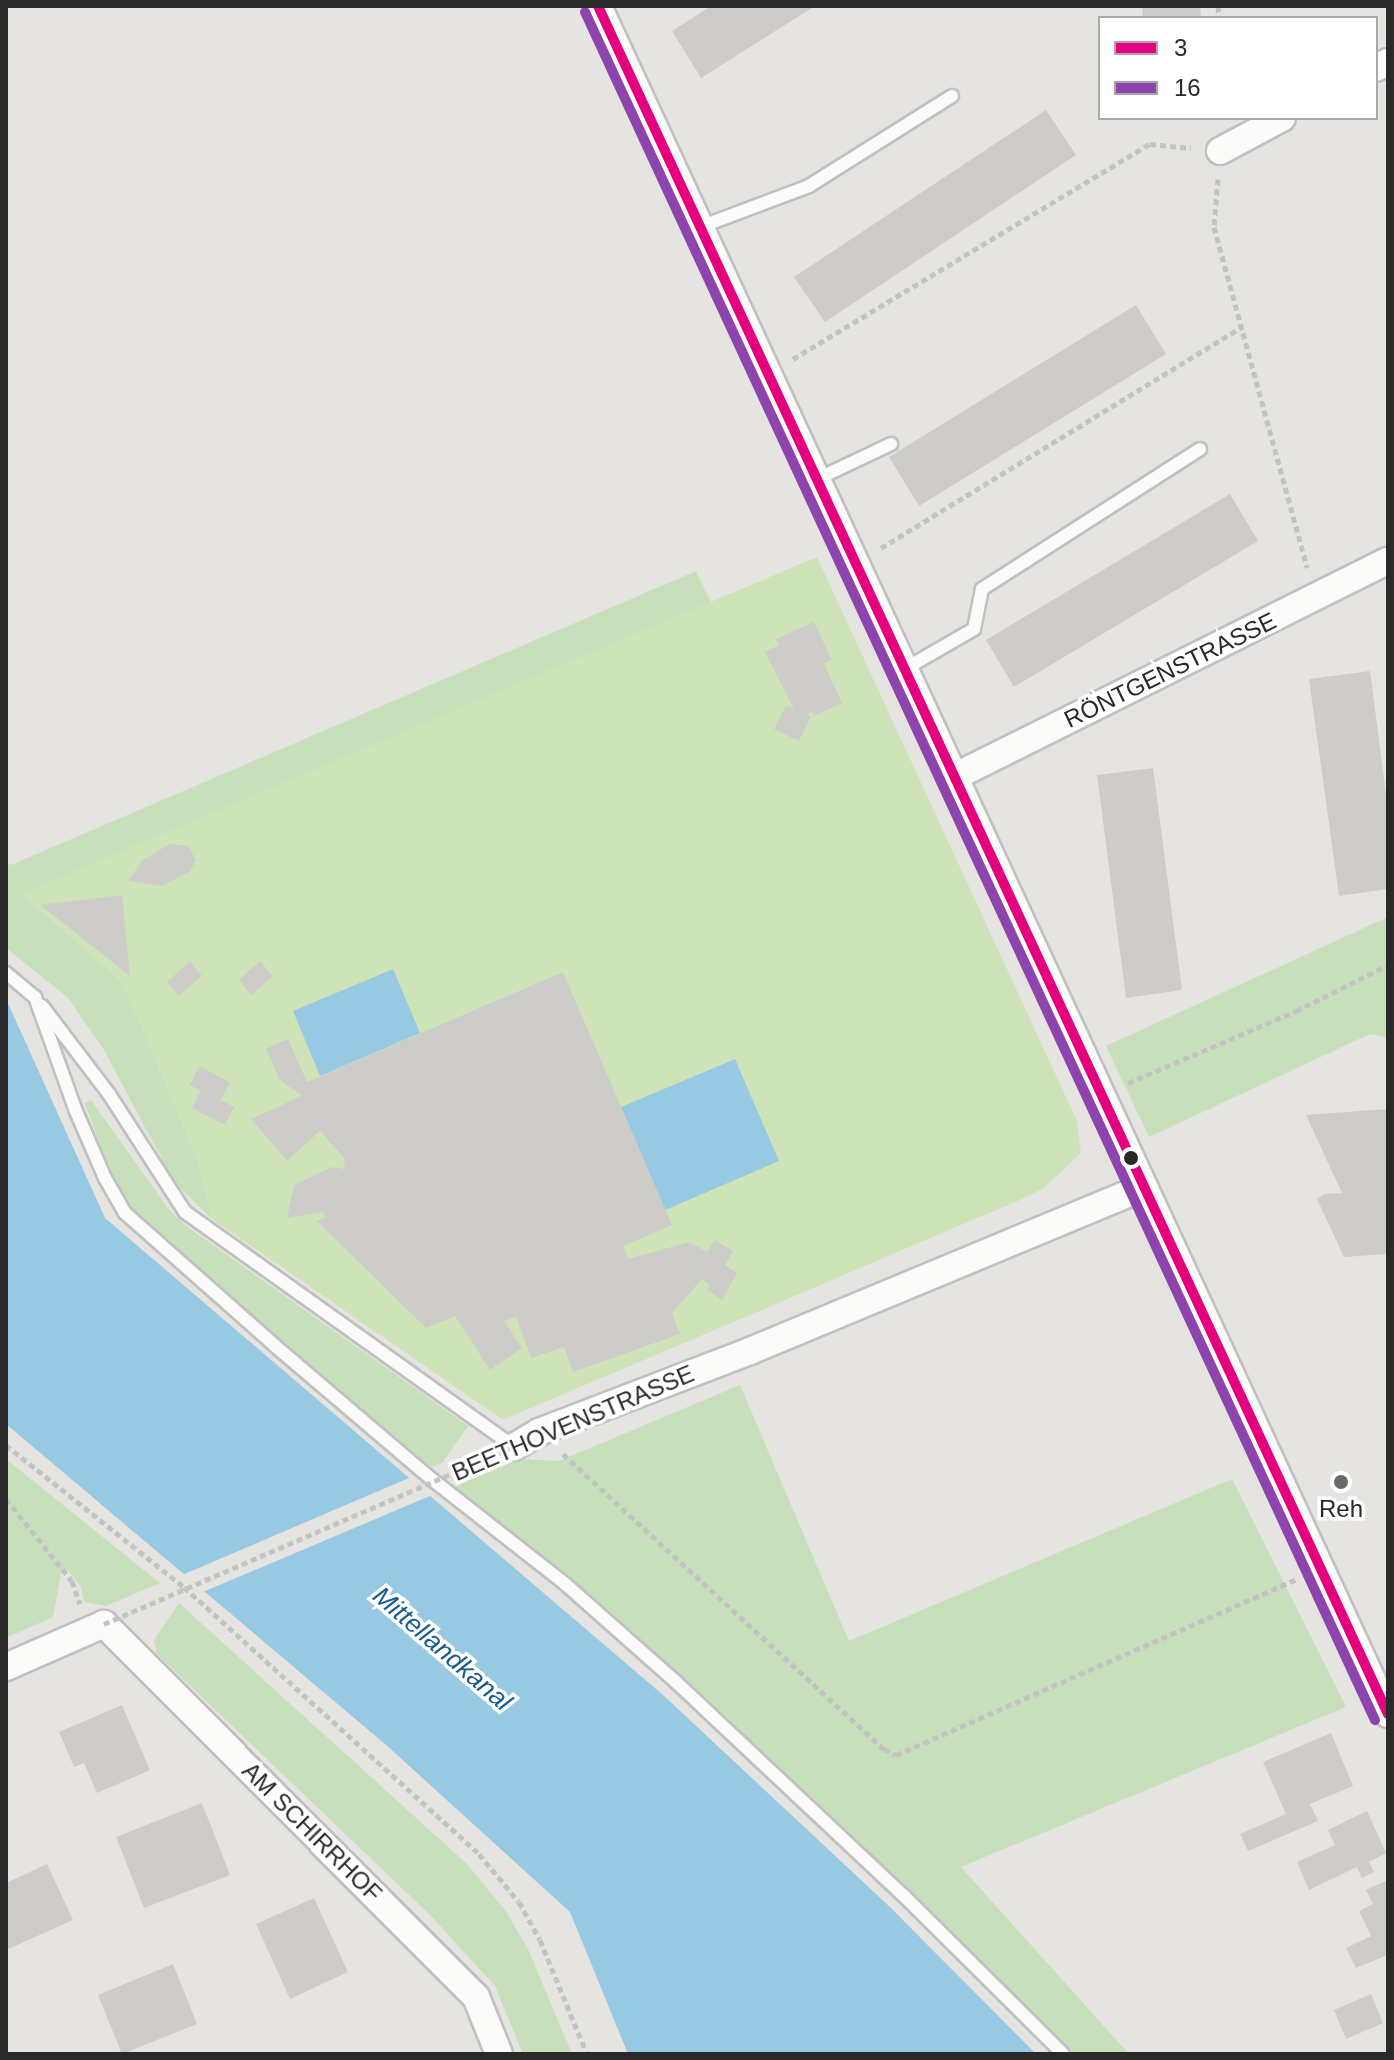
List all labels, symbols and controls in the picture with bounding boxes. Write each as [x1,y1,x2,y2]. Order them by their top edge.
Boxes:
legend [1098,16,1378,120]
text: 3 [1174,34,1187,61]
text: 16 [1174,74,1201,101]
street label: RÖNTGENSTRASSE [1059,606,1281,734]
unlabelled marker [1123,1150,1139,1166]
street label: BEETHOVENSTRASSE [448,1359,698,1487]
marker: Reh [1332,1473,1350,1491]
place label: Reh [1319,1495,1363,1523]
water label: Mittellandkanal [366,1580,518,1718]
street label: AM SCHIRRHOF [236,1756,388,1908]

